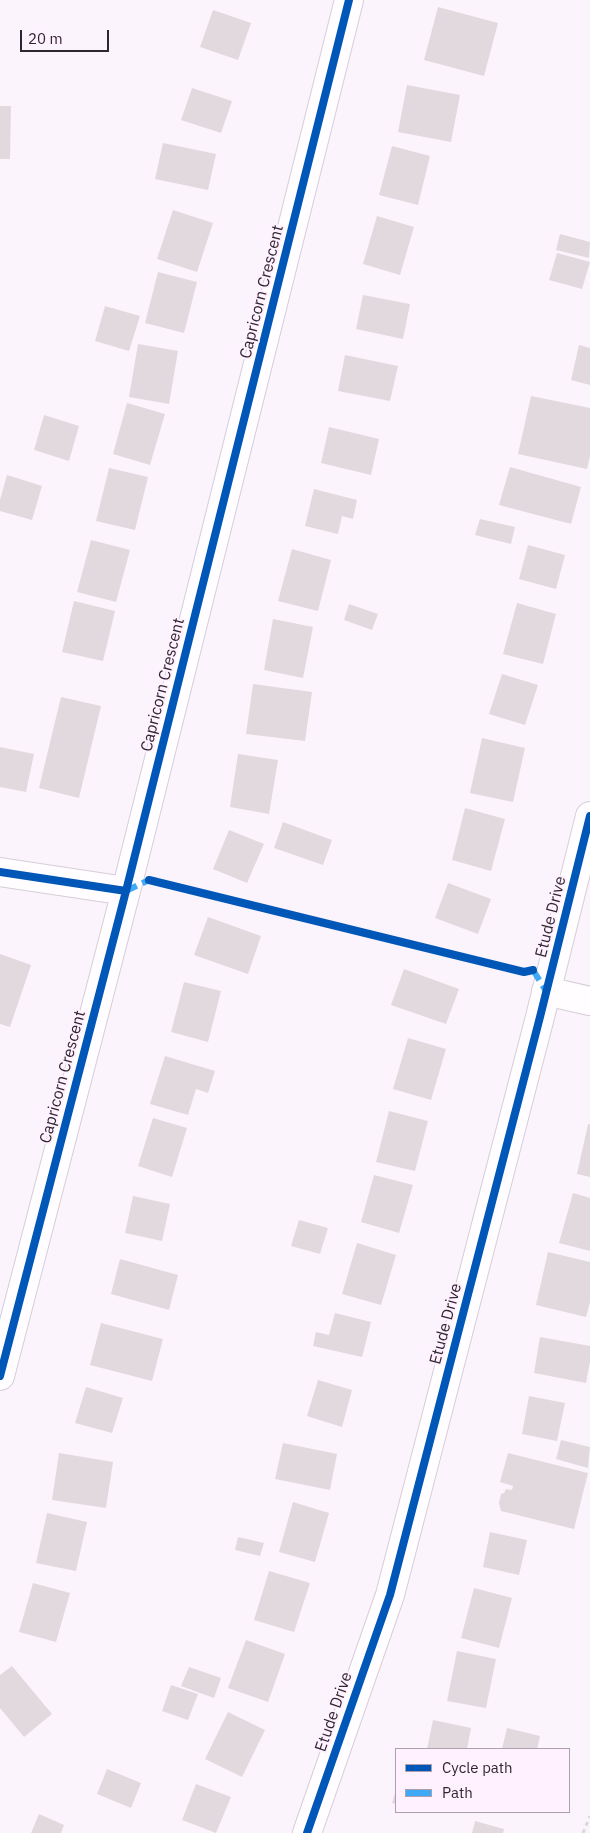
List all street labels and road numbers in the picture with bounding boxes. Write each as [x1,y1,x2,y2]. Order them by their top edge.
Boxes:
street label: Capricorn Crescent [236,223,288,361]
street label: Capricorn Crescent [137,616,189,754]
street label: Etude Drive [532,874,570,960]
street label: Capricorn Crescent [36,1008,90,1146]
street label: Etude Drive [426,1281,466,1367]
street label: Etude Drive [311,1670,357,1754]

